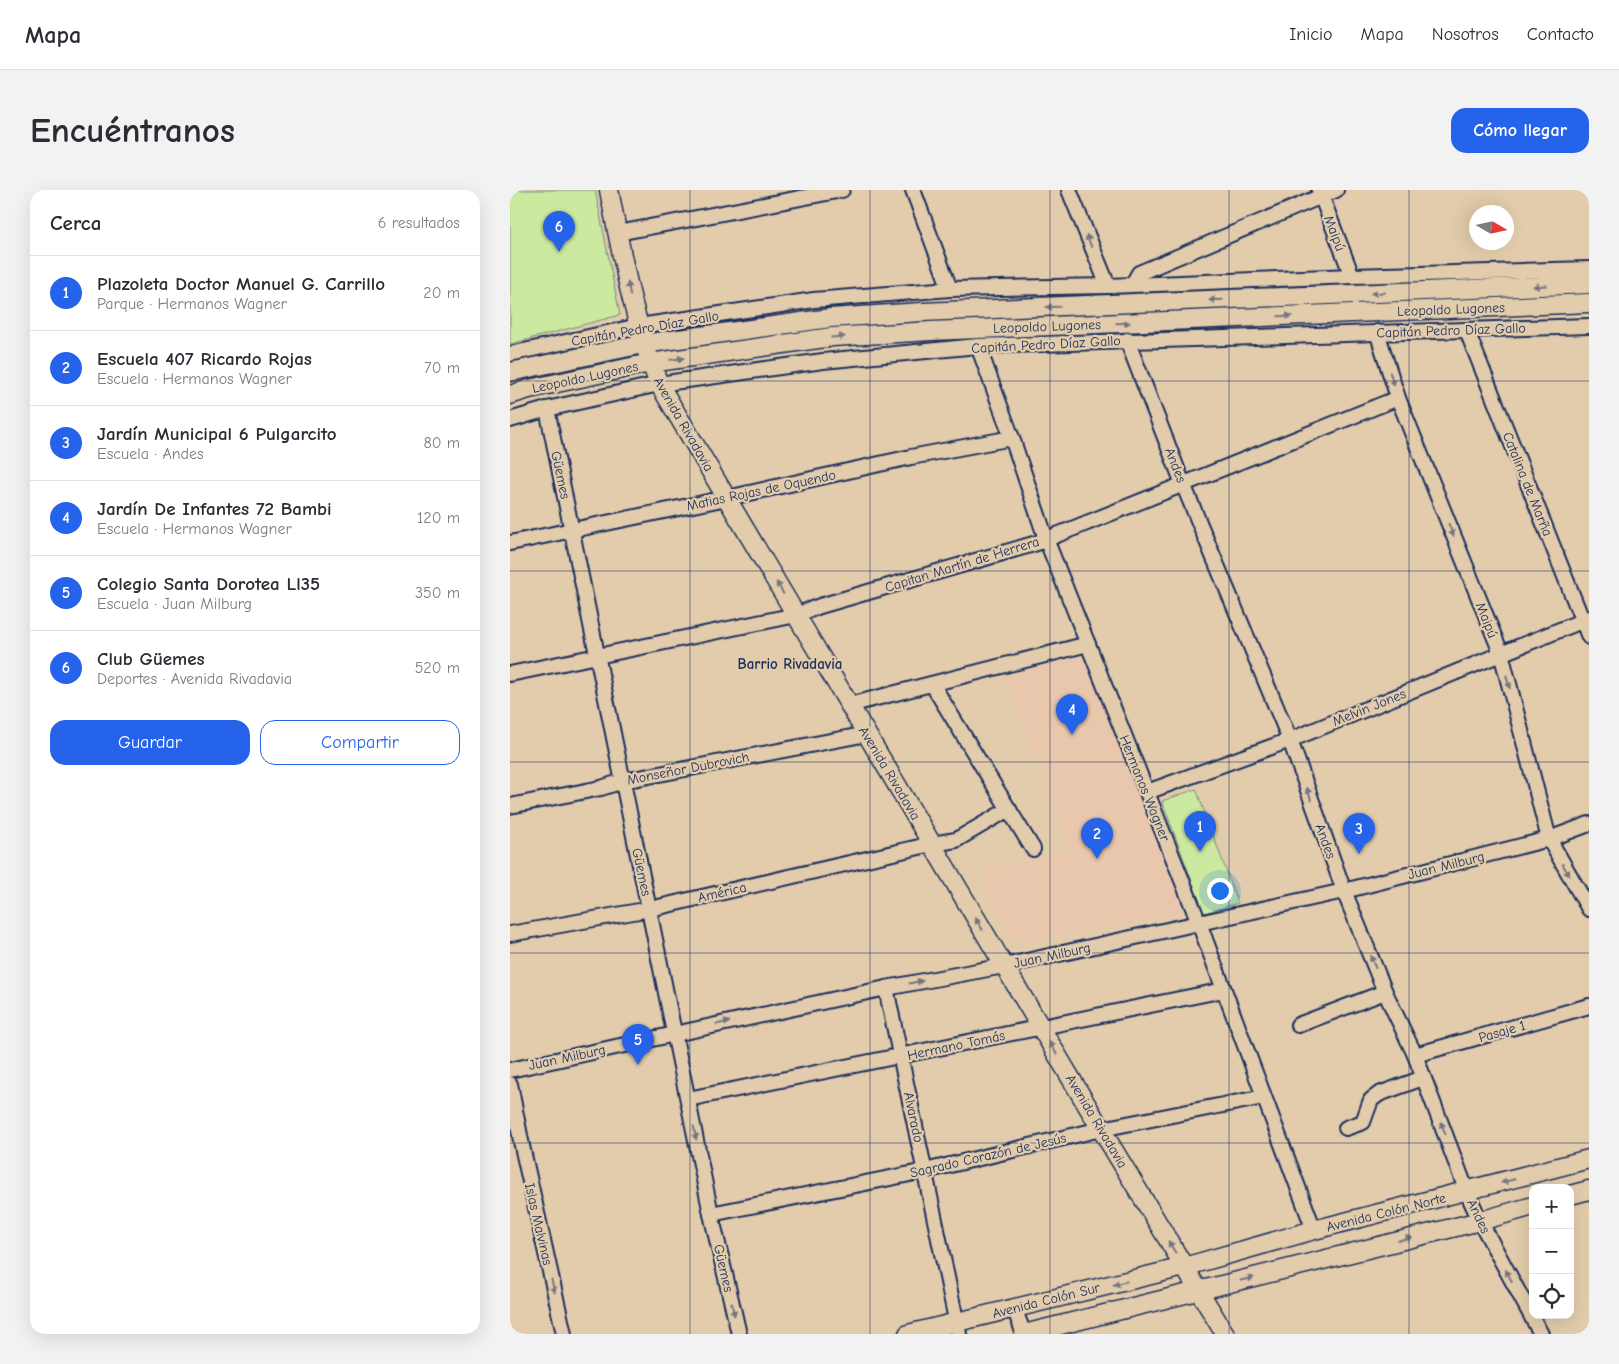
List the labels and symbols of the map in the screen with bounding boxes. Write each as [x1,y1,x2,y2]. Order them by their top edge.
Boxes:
north arrow [1469,205,1514,250]
pin: 6 [543,211,575,252]
street label: Maipú [1320,213,1349,253]
one-way arrow [1085,234,1093,248]
one-way arrow [625,281,633,296]
one-way arrow [1532,282,1548,290]
one-way arrow [1370,290,1386,298]
one-way arrow [1207,296,1223,304]
street label: Leopoldo Lugones [1397,299,1505,320]
one-way arrow [1045,303,1061,311]
street label: Capitán Pedro Díaz Gallo [570,307,720,350]
one-way arrow [1277,311,1293,319]
street label: Leopoldo Lugones [993,316,1101,337]
one-way arrow [1115,318,1131,326]
street label: Capitán Pedro Díaz Gallo [1376,319,1526,342]
street label: Capitán Pedro Díaz Gallo [971,332,1121,357]
one-way arrow [830,333,846,341]
one-way arrow [670,355,686,363]
street label: Leopoldo Lugones [531,358,640,397]
one-way arrow [1388,372,1396,387]
street label: Avenida Rivadavia [650,374,717,474]
street label: Catalina de Marña [1499,430,1556,539]
street label: Andes [1161,445,1190,485]
street label: Güemes [547,450,574,501]
street label: Matias Rojas de Oquendo [685,466,837,515]
one-way arrow [1447,523,1455,538]
street label: Capitan Martín de Herrera [883,533,1041,596]
one-way arrow [776,582,785,595]
street label: Maipú [1472,600,1501,640]
district label: Barrio Rivadavia [738,655,842,673]
one-way arrow [1504,675,1512,690]
street label: Melvin Jones [1330,685,1409,730]
pin: 4 [1056,694,1088,735]
street label: Avenida Rivadavia [855,723,924,823]
street label: Hermanos Wagner [1115,733,1174,844]
street label: Monseñor Dubrovich [625,748,751,789]
one-way arrow [1305,786,1312,801]
pin: 1 [1184,811,1216,852]
pin: 3 [1343,813,1375,854]
pin: 2 [1081,818,1113,859]
street label: Andes [1311,821,1340,861]
street label: Güemes [628,847,655,898]
street label: Juan Milburg [1406,848,1486,883]
one-way arrow [1562,863,1571,876]
your location [1207,878,1233,904]
street label: América [696,879,748,906]
one-way arrow [975,917,984,930]
street label: Juan Milburg [1012,939,1092,972]
one-way arrow [1369,954,1377,969]
one-way arrow [908,978,924,986]
street label: Pasaje 1 [1477,1017,1528,1046]
one-way arrow [715,1019,730,1027]
pin: 5 [622,1024,654,1065]
street label: Hermano Tomás [906,1027,1007,1064]
street label: Juan Milburg [527,1041,607,1074]
one-way arrow [1048,1041,1057,1054]
street label: Avenida Rivadavia [1062,1071,1131,1171]
street label: Alvarado [900,1090,927,1144]
one-way arrow [1438,1121,1446,1135]
one-way arrow [691,1125,699,1140]
street label: Sagrado Corazón de Jesús [908,1129,1068,1182]
one-way arrow [1501,1177,1516,1185]
street label: Islas Malvinas [521,1181,556,1267]
street label: Avenida Colón Norte [1325,1189,1448,1236]
street label: Andes [1463,1196,1494,1236]
one-way arrow [1397,1235,1412,1243]
one-way arrow [1168,1241,1177,1254]
street label: Güemes [710,1243,737,1294]
one-way arrow [1505,1269,1514,1282]
one-way arrow [1240,1275,1255,1283]
one-way arrow [549,1278,557,1293]
street label: Avenida Colón Sur [991,1279,1102,1322]
one-way arrow [1112,1279,1127,1287]
one-way arrow [729,1301,737,1316]

